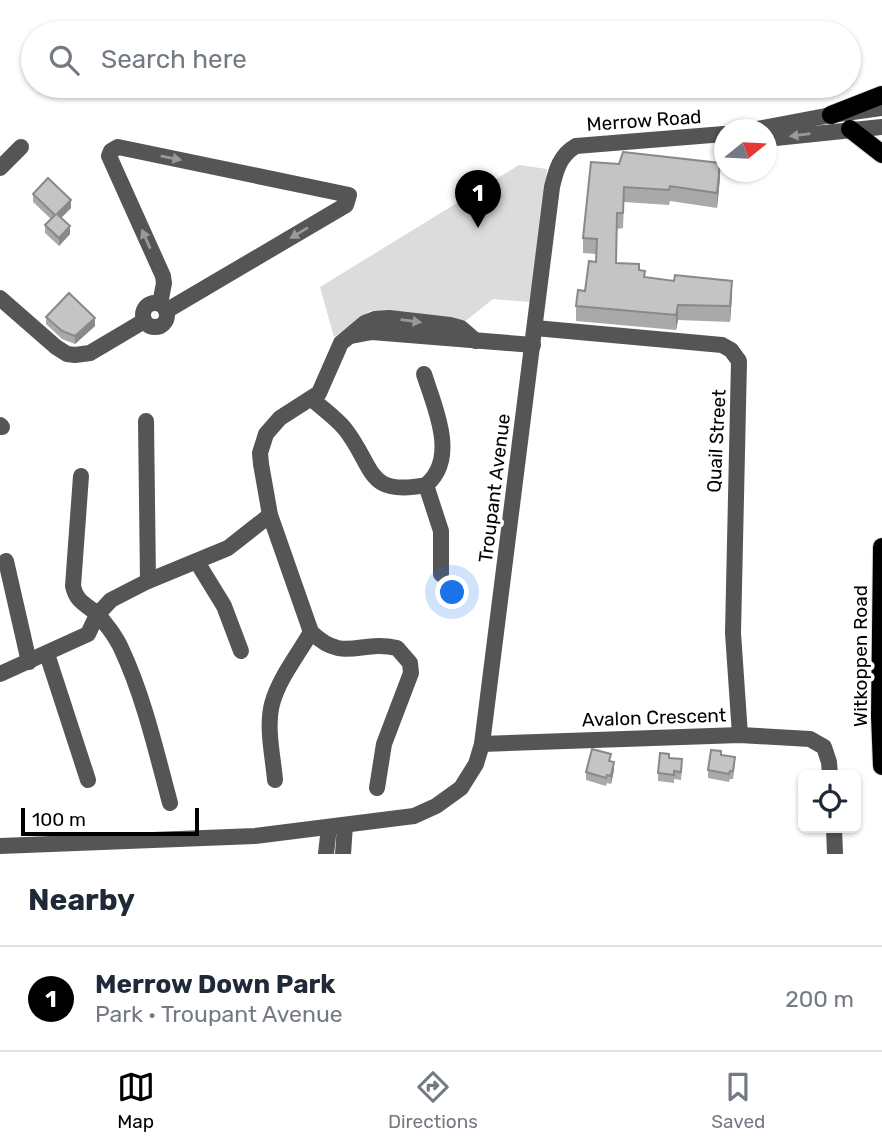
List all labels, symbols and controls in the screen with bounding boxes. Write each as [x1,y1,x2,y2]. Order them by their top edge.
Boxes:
search box [21,21,861,98]
icon: search [45,41,83,79]
text: Search here [101,44,247,75]
street label: Merrow Road [586,105,702,136]
north arrow [714,119,777,182]
one-way arrow [788,130,810,141]
one-way arrow [160,152,182,163]
pin: 1 [455,170,501,228]
one-way arrow [290,226,309,239]
one-way arrow [140,229,151,250]
one-way arrow [400,316,422,327]
street label: Quail Street [702,388,731,493]
street label: Troupant Avenue [474,412,515,564]
your location [435,575,469,609]
street label: Witkoppen Road [849,585,872,727]
street label: Avalon Crescent [581,703,727,732]
map controls [798,770,861,833]
button: locate [798,770,861,833]
scale bar [21,805,200,837]
text: 100 m [32,808,86,831]
text: Nearby [28,882,135,918]
text: Merrow Down Park [95,969,335,1000]
text: 1 [45,985,57,1013]
text: 200 m [785,985,854,1013]
text: Park · Troupant Avenue [95,1000,343,1028]
tab: Map [117,1068,155,1133]
tab: Directions [388,1068,478,1133]
tab: Saved [711,1068,765,1133]

